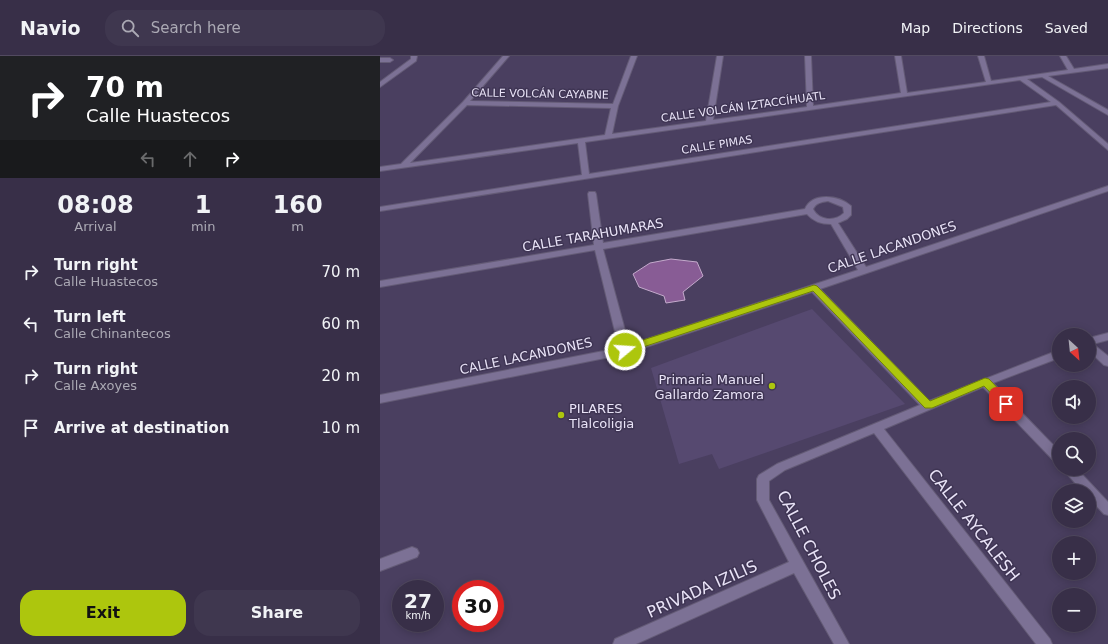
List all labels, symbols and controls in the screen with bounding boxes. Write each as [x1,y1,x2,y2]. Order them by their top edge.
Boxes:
search box [105,10,385,46]
text: Navio [20,17,81,39]
icon: search [119,17,141,39]
text: Search here [151,19,241,37]
text: Map [901,20,930,36]
text: Directions [952,20,1023,36]
text: Saved [1045,20,1088,36]
text: 70 m [86,71,164,104]
icon: right [20,72,72,124]
street label: CALLE VOLCÁN CAYABNE [471,86,609,102]
street label: CALLE VOLCÁN IZTACCÍHUATL [660,89,827,125]
text: Calle Huastecos [86,105,230,126]
street label: CALLE PIMAS [681,133,753,157]
icon: left [137,148,159,170]
icon: ahead [179,148,201,170]
icon: right [221,148,243,170]
text: 08:08 [57,191,134,219]
text: 1 [195,191,211,219]
text: 160 [273,191,323,219]
street label: CALLE TARAHUMARAS [521,215,665,255]
street label: CALLE LACANDONES [826,218,958,276]
text: Arrival [74,219,117,234]
text: min [191,219,215,234]
text: m [291,219,304,234]
text: Turn right [54,256,138,274]
icon: right [20,261,42,283]
text: 70 m [322,263,360,281]
text: Calle Huastecos [54,274,158,289]
text: Turn left [54,308,126,326]
icon: left [20,313,42,335]
text: 60 m [322,315,360,333]
text: Calle Chinantecos [54,326,171,341]
north arrow [1052,328,1096,372]
map controls [1052,328,1096,632]
position arrow [604,329,646,371]
street label: CALLE LACANDONES [458,335,594,377]
text: Turn right [54,360,138,378]
icon: right [20,365,42,387]
text: 20 m [322,367,360,385]
place label: Primaria Manuel Gallardo Zamora [655,372,764,402]
text: Calle Axoyes [54,378,137,393]
button: sound [1052,380,1096,424]
marker: Primaria Manuel Gallardo Zamora [767,381,777,391]
pin [989,387,1023,421]
icon: arrive [995,393,1017,415]
place label: PILARES Tlalcoligia [568,401,634,431]
marker: PILARES Tlalcoligia [556,410,566,420]
icon: arrive [20,417,42,439]
text: Arrive at destination [54,419,229,437]
text: 10 m [322,419,360,437]
button: search [1052,432,1096,476]
street label: CALLE AYCALESH [924,465,1024,585]
button: layers [1052,484,1096,528]
street label: CALLE CHOLES [773,487,845,603]
button: + [1052,536,1096,580]
street label: PRIVADA IZILIS [644,556,760,622]
speed limit sign: 30 [452,580,504,632]
button: − [1052,588,1096,632]
text: 27 [404,589,432,613]
button: Exit [20,590,186,636]
button: Share [194,590,360,636]
text: km/h [405,610,431,621]

